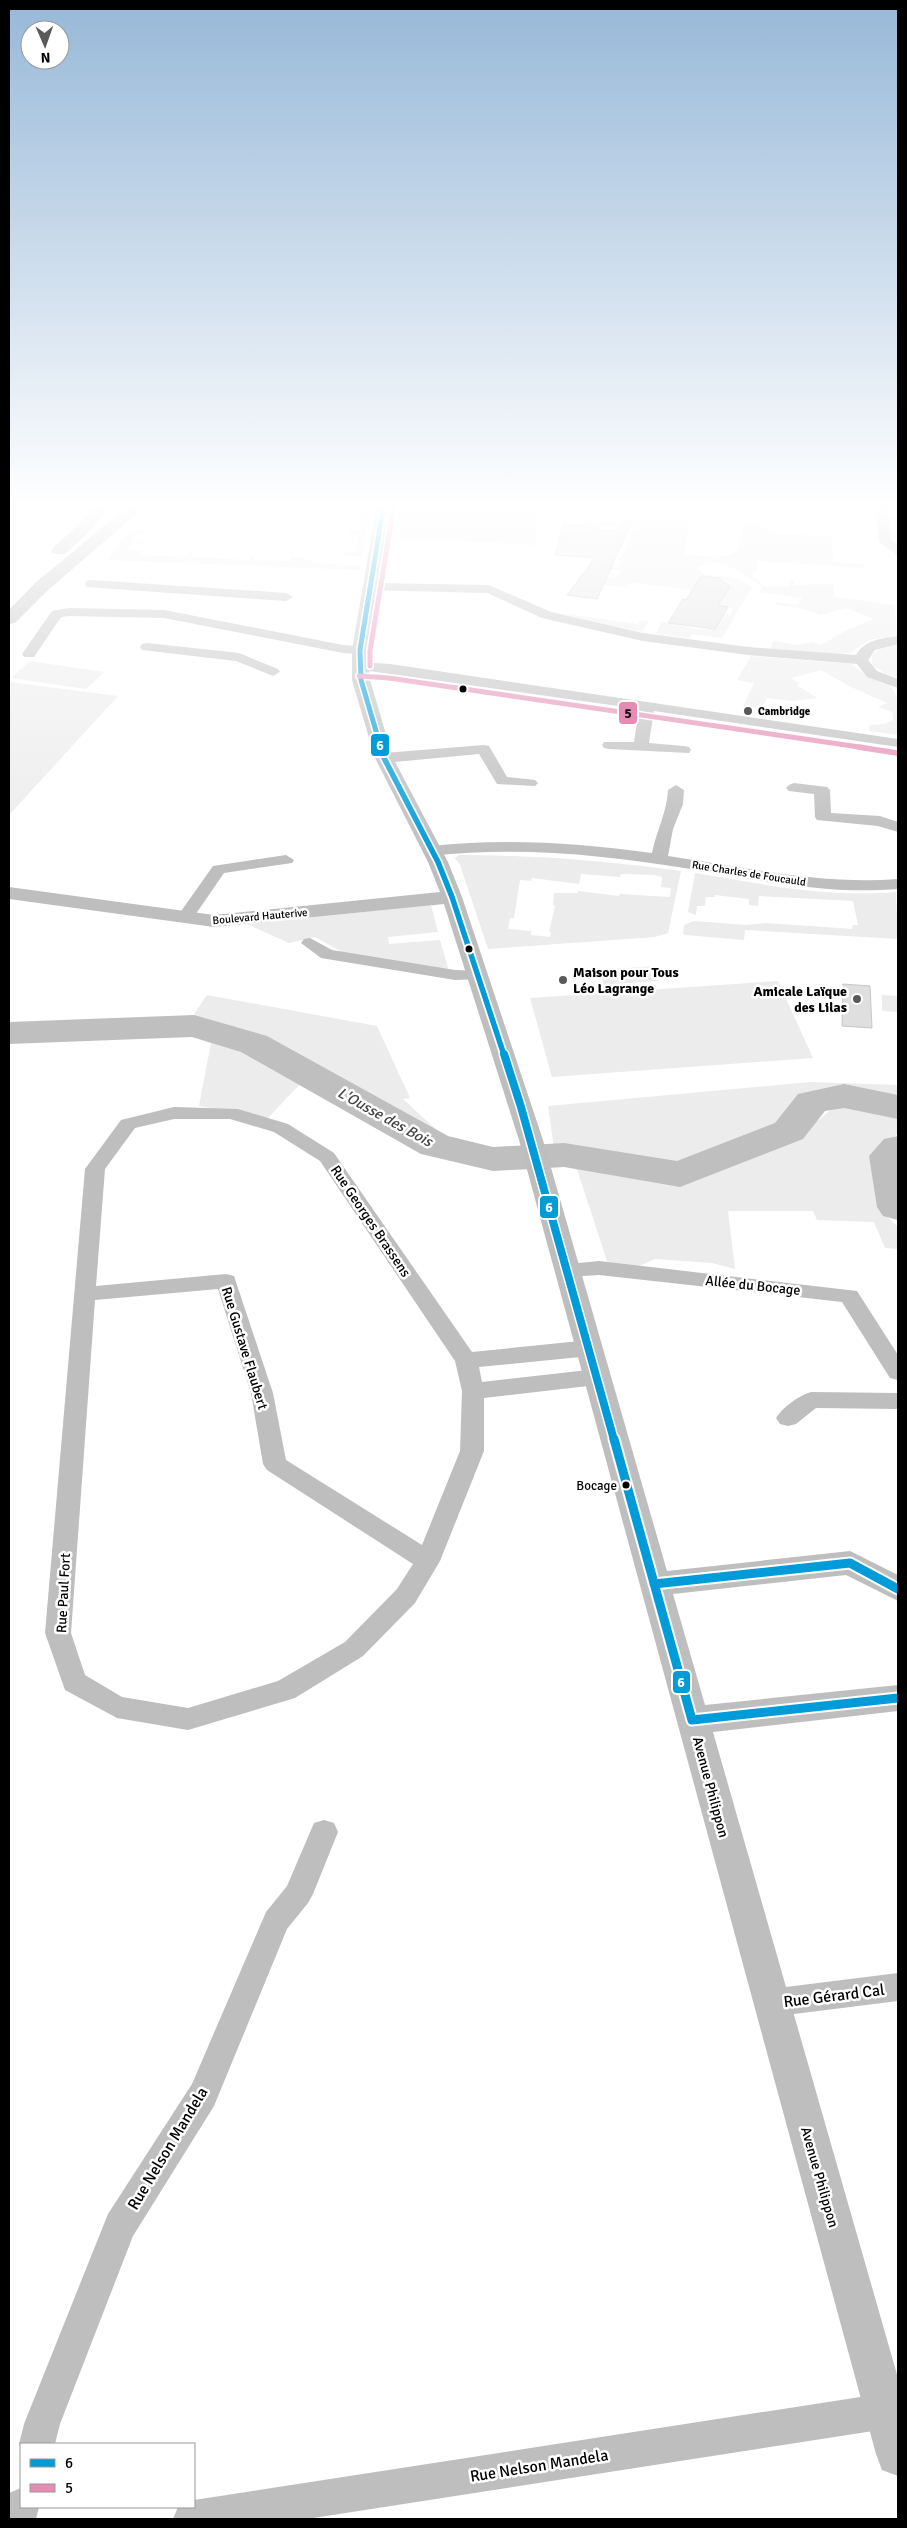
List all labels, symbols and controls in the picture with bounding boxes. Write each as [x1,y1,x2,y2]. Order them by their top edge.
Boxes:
north arrow [20,20,70,70]
text: N [40,49,51,66]
unlabelled marker [458,684,468,694]
line badge: 5 [618,701,638,725]
text: 5 [624,705,632,722]
marker: Cambridge [742,705,754,717]
place label: Cambridge [758,705,811,718]
line badge: 6 [370,733,390,757]
text: 6 [376,737,384,754]
street label: Rue Charles de Foucauld [691,858,807,889]
street label: Boulevard Hauterive [212,906,308,927]
unlabelled marker [464,944,474,954]
place label: Maison pour Tous Léo Lagrange [573,964,679,997]
marker: Maison pour Tous Léo Lagrange [557,974,569,986]
place label: Amicale Laïque des Lilas [754,983,847,1016]
marker: Amicale Laïque des Lilas [851,993,863,1005]
water label: L'Ousse des Bois [334,1084,437,1151]
street label: Rue Georges Brassens [327,1162,414,1280]
line badge: 6 [539,1195,559,1219]
text: 6 [545,1199,553,1216]
street label: Allée du Bocage [705,1272,801,1299]
street label: Rue Gustave Flaubert [218,1285,271,1412]
place label: Bocage [576,1478,617,1494]
marker: Bocage [621,1480,631,1490]
street label: Rue Paul Fort [53,1553,74,1633]
line badge: 6 [672,1670,691,1694]
text: 6 [677,1674,685,1691]
street label: Avenue Philippon [689,1735,732,1839]
street label: Rue Gérard Cal [782,1980,886,2012]
street label: Rue Nelson Mandela [123,2083,212,2214]
street label: Avenue Philippon [797,2125,842,2229]
legend [20,2443,195,2508]
street label: Rue Nelson Mandela [469,2445,610,2487]
text: 6 [65,2454,73,2472]
text: 5 [65,2479,73,2497]

